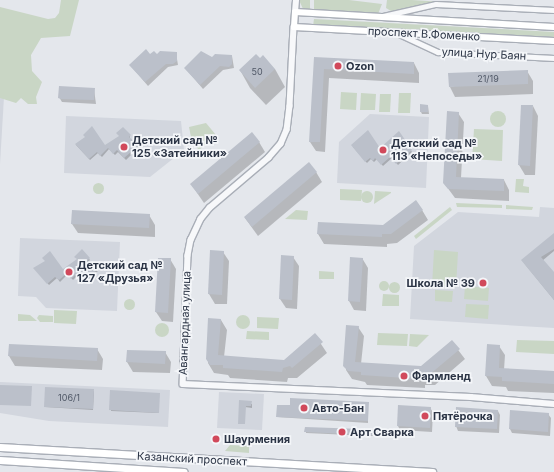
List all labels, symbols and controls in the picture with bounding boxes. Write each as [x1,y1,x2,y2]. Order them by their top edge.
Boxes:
street label: проспект В.Фоменко [368,24,480,44]
street label: улица Нур Баян [441,45,527,63]
place label: Ozon [346,59,374,73]
marker: Ozon [333,61,343,71]
house number: 50 [251,67,263,77]
house number: 21/19 [477,74,499,84]
place label: Детский сад № 125 «Затейники» [132,134,227,160]
place label: Детский сад № 113 «Непоседы» [391,137,482,163]
marker: Детский сад № 125 «Затейники» [119,142,129,152]
marker: Детский сад № 113 «Непоседы» [378,145,388,155]
place label: Детский сад № 127 «Друзья» [77,259,163,285]
marker: Детский сад № 127 «Друзья» [64,267,74,277]
street label: Авангардная улица [177,271,193,375]
place label: Школа № 39 [407,276,475,290]
marker: Школа № 39 [478,278,488,288]
place label: Фармленд [412,369,471,383]
marker: Фармленд [399,371,409,381]
house number: 106/1 [58,393,80,403]
place label: Авто-Бан [312,401,364,415]
marker: Авто-Бан [299,403,309,413]
place label: Пятёрочка [433,409,493,423]
marker: Пятёрочка [420,411,430,421]
place label: Арт Сварка [350,425,414,439]
marker: Арт Сварка [337,427,347,437]
place label: Шаурмения [224,432,290,446]
marker: Шаурмения [211,434,221,444]
street label: Казанский проспект [137,450,247,468]

